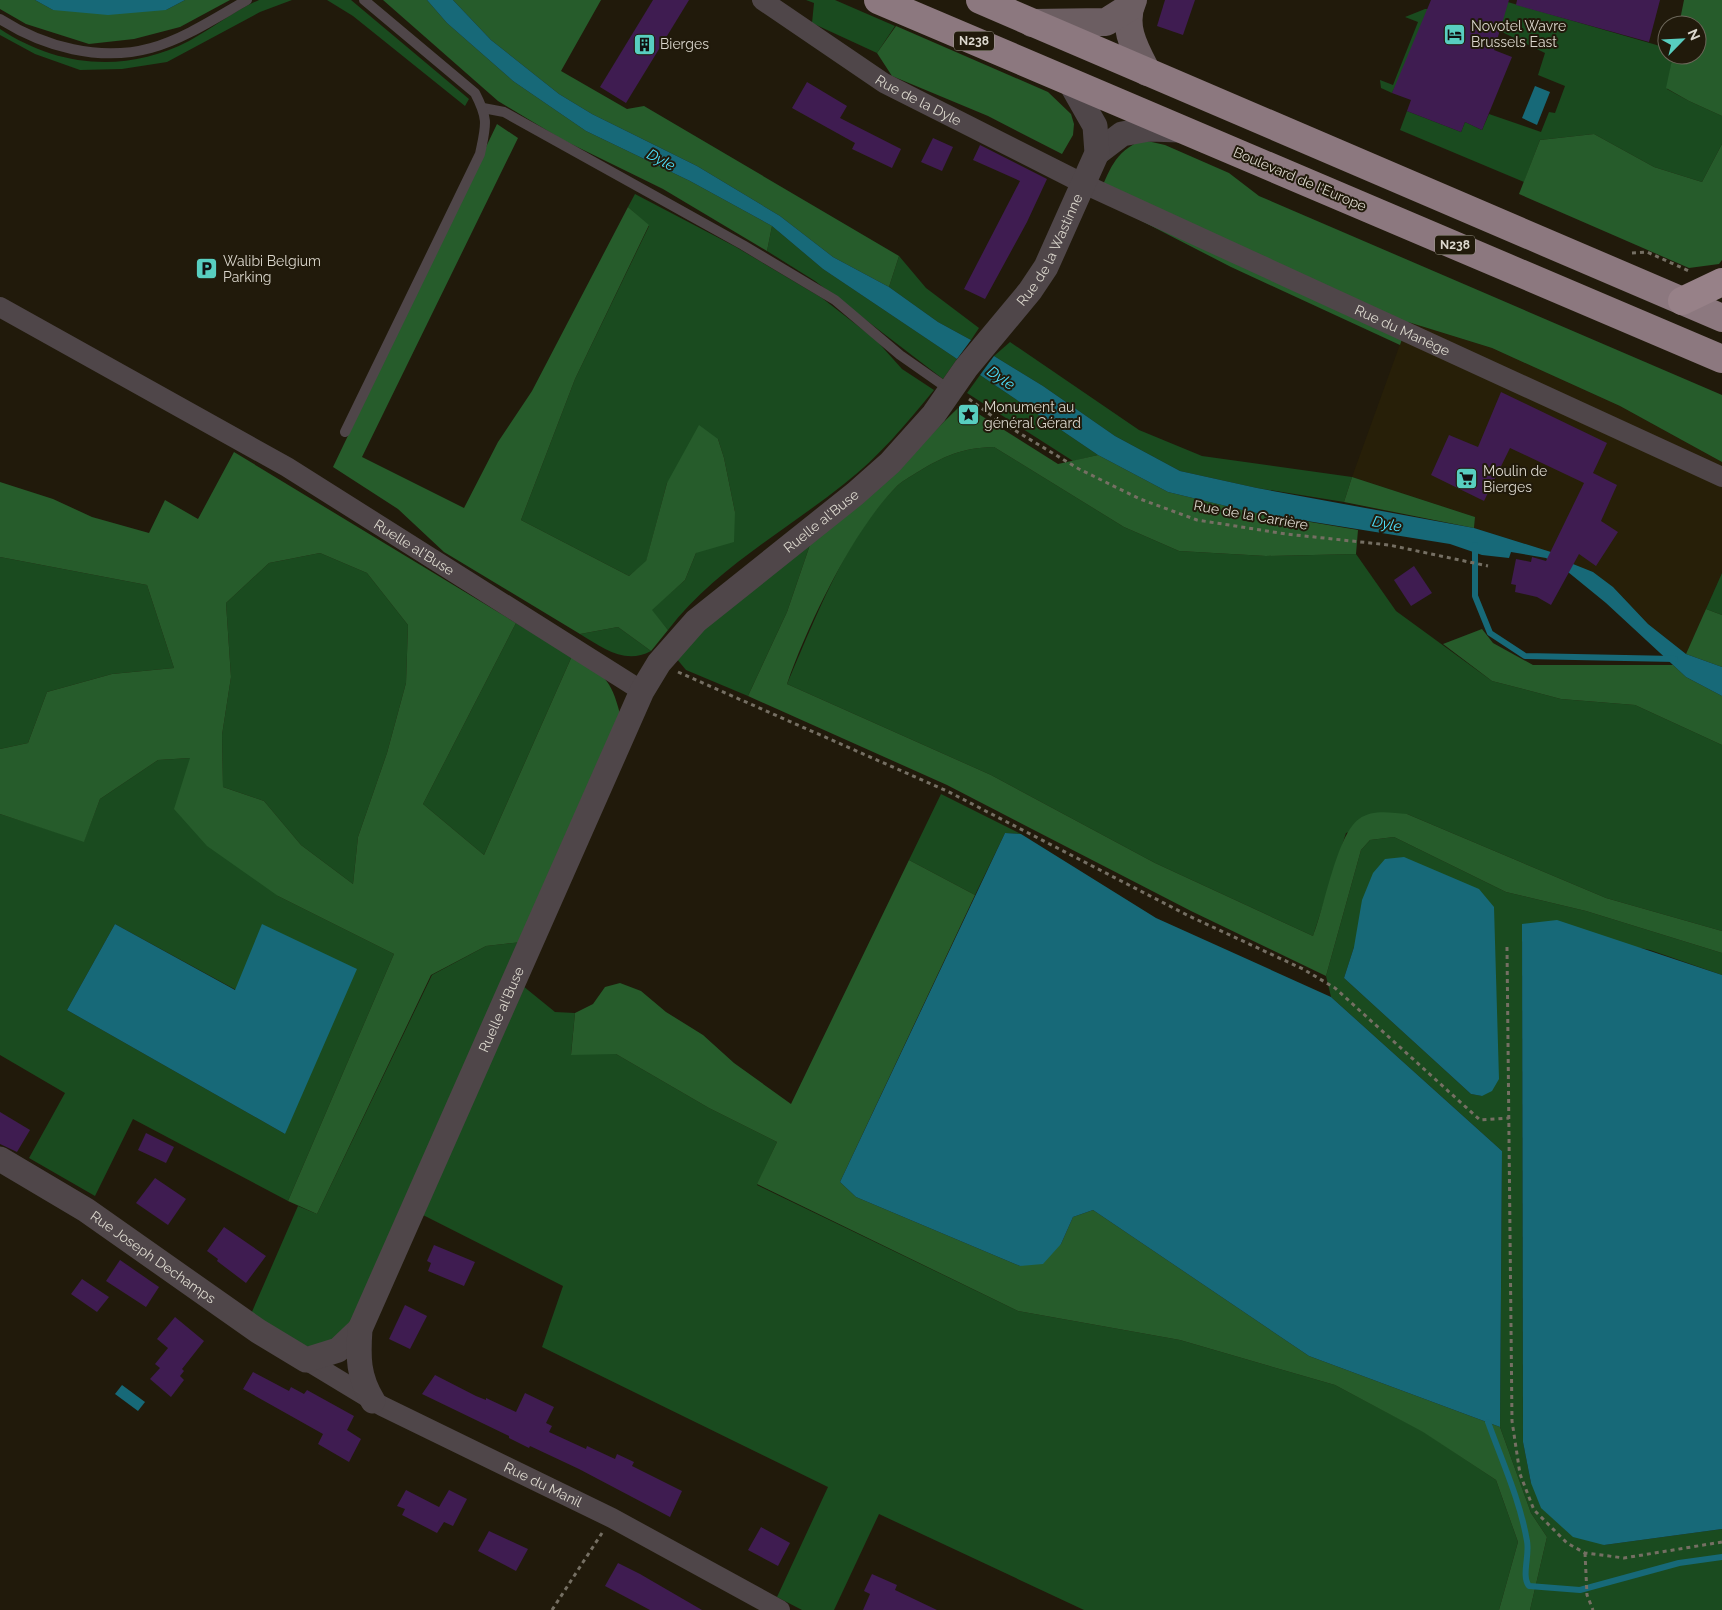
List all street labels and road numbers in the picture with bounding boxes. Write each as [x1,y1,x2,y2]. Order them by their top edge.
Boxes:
road number: N238 [954,31,994,50]
street label: Rue de la Dyle [872,71,964,129]
street label: Boulevard de l'Europe [1231,144,1369,214]
street label: Rue de la Wastinne [1013,191,1086,309]
road number: N238 [1435,236,1475,254]
street label: Rue du Manège [1352,301,1453,359]
street label: Ruelle al'Buse [780,486,862,556]
street label: Rue de la Carrière [1193,497,1309,533]
street label: Ruelle al'Buse [371,516,457,578]
street label: Ruelle al'Buse [475,964,527,1055]
street label: Rue Joseph Dechamps [87,1208,219,1307]
street label: Rue du Manil [502,1459,585,1510]

